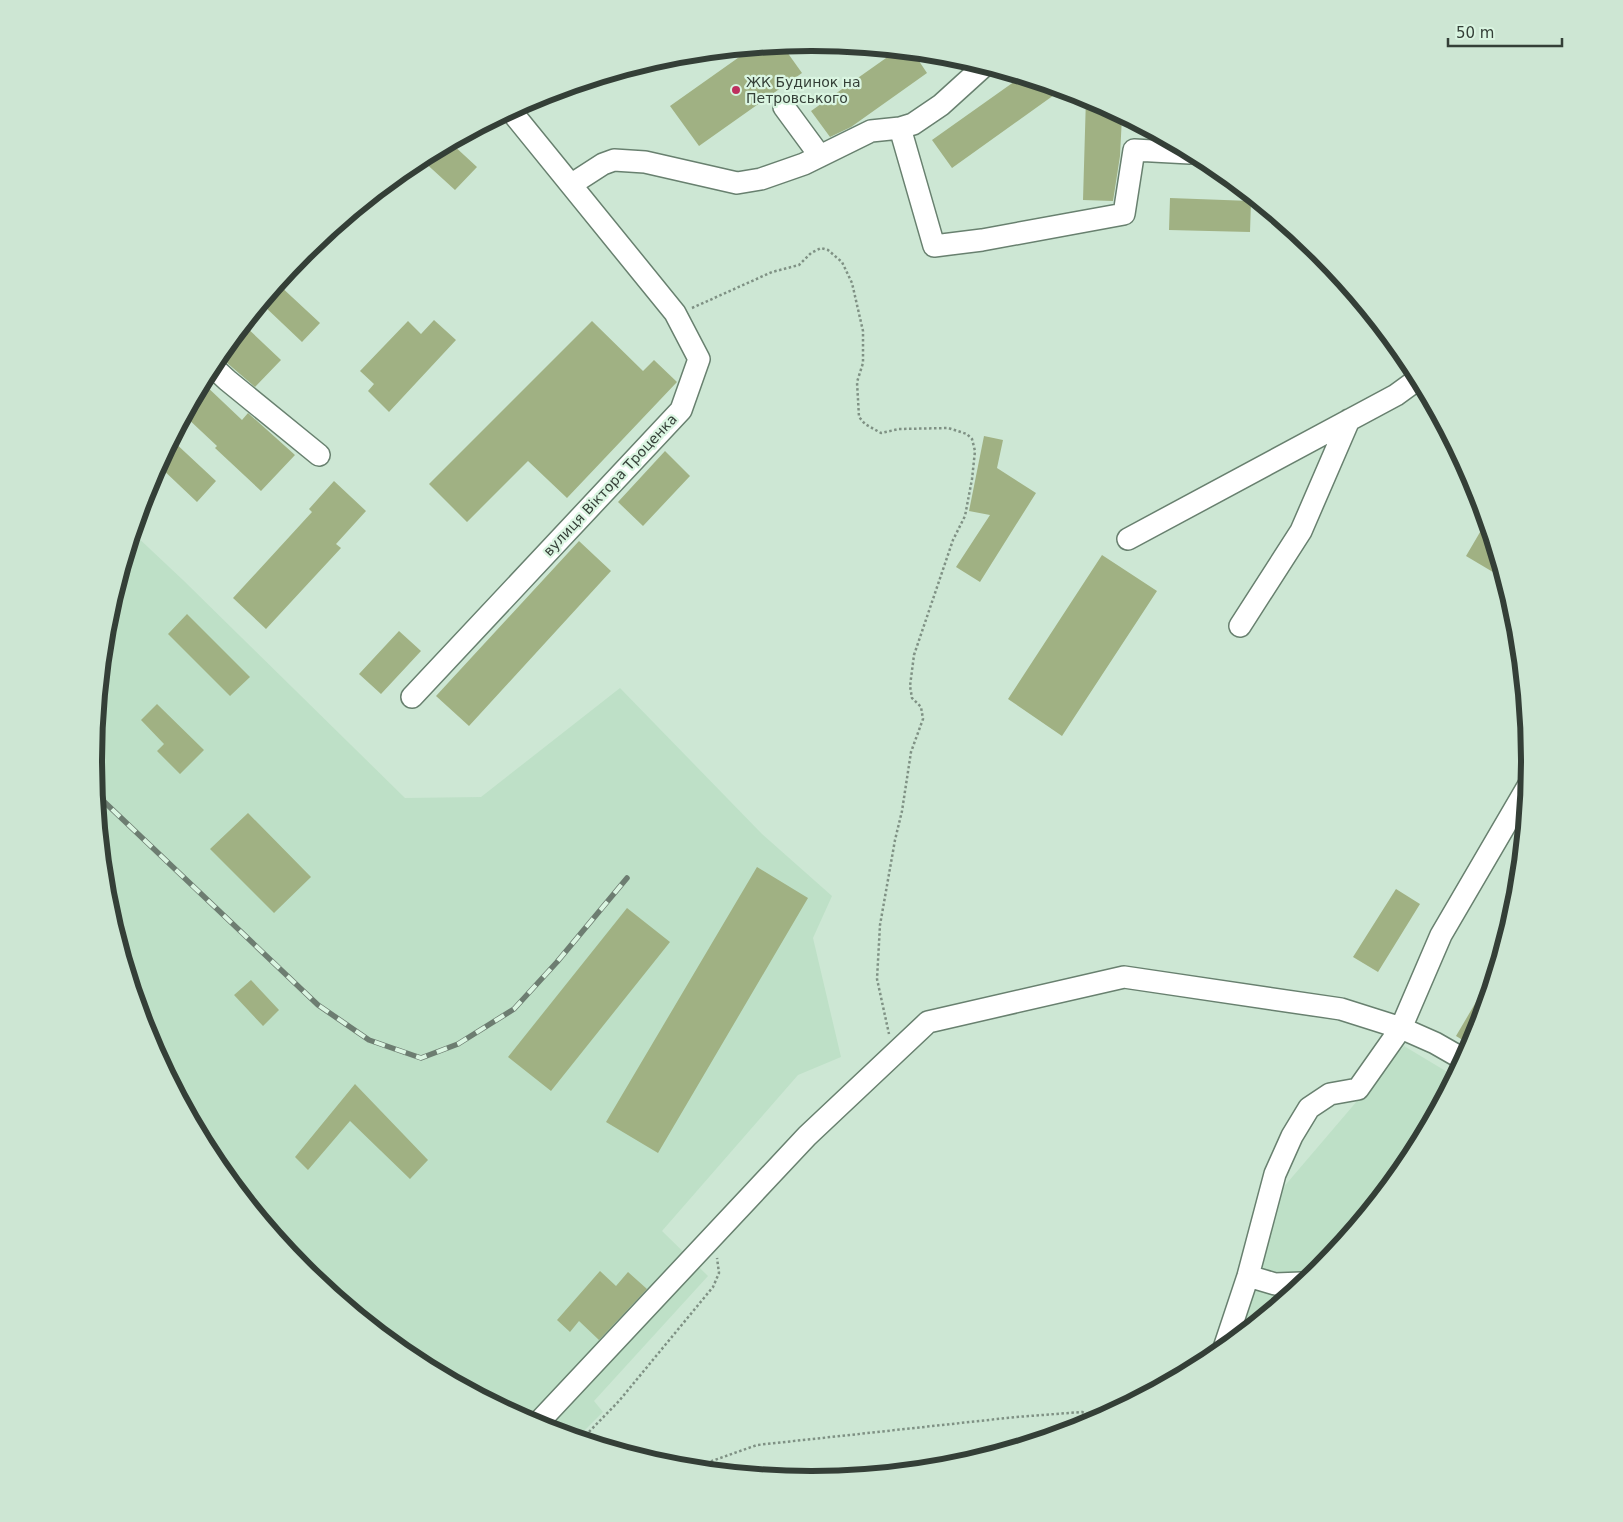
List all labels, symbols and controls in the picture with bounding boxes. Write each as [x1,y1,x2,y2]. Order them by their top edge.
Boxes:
scale bar [1448,15,1562,47]
text: 50 m [1456,24,1494,42]
place label: ЖК Будинок на Петровського [746,74,861,106]
marker: ЖК Будинок на Петровського [730,84,742,96]
street label: вулиця Віктора Троценка [540,411,680,559]

